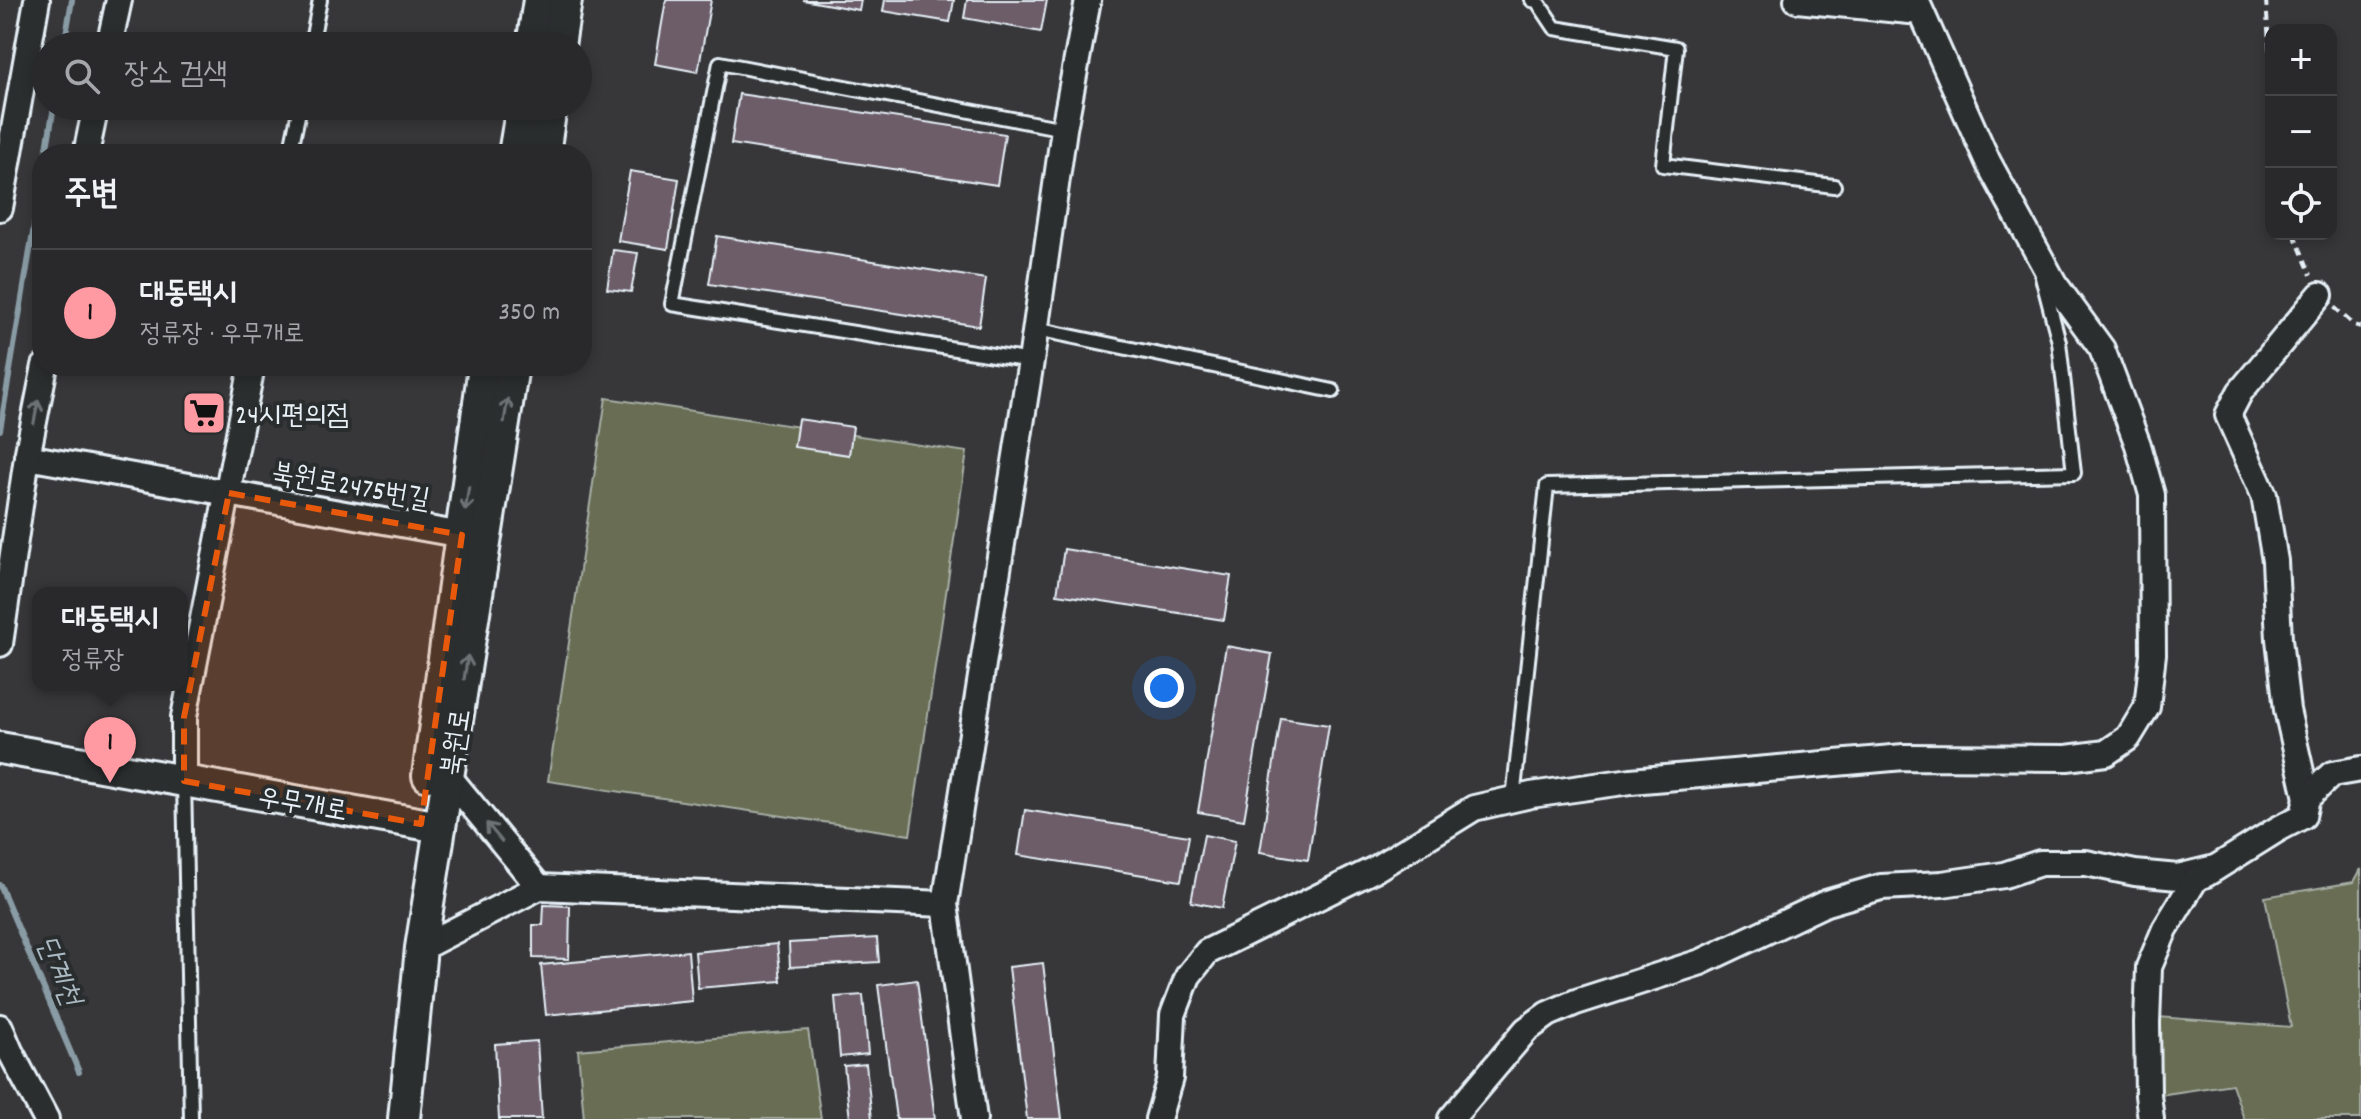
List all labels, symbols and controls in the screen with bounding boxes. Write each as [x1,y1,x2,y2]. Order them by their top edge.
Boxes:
map controls [2265,24,2337,240]
button: + [2265,24,2337,96]
search box [32,32,592,120]
icon: search [60,54,104,98]
text: 장소 검색 [124,55,227,98]
button: − [2265,96,2337,168]
button: locate [2265,168,2337,240]
text: 주변 [64,172,119,221]
text: 대동택시 [140,274,237,317]
text: 1 [87,295,93,332]
text: 350 m [498,295,560,332]
text: 정류장 · 우무개로 [140,317,304,354]
supermarket icon: 24시편의점 [180,389,228,437]
place label: 24시편의점 [235,398,349,438]
one-way arrow [500,398,515,423]
one-way arrow [29,399,44,425]
street label: 북원로2475번길 [268,455,432,523]
one-way arrow [459,486,474,511]
popup [32,587,188,691]
text: 대동택시 [62,600,158,643]
text: 정류장 [62,643,124,680]
one-way arrow [459,655,474,680]
your location [1144,668,1184,708]
street label: 북원로 [434,706,484,779]
pin: 1 [84,717,136,783]
street label: 우무개로 [254,779,350,834]
one-way arrow [485,822,503,843]
water label: 단계천 [22,930,91,1016]

